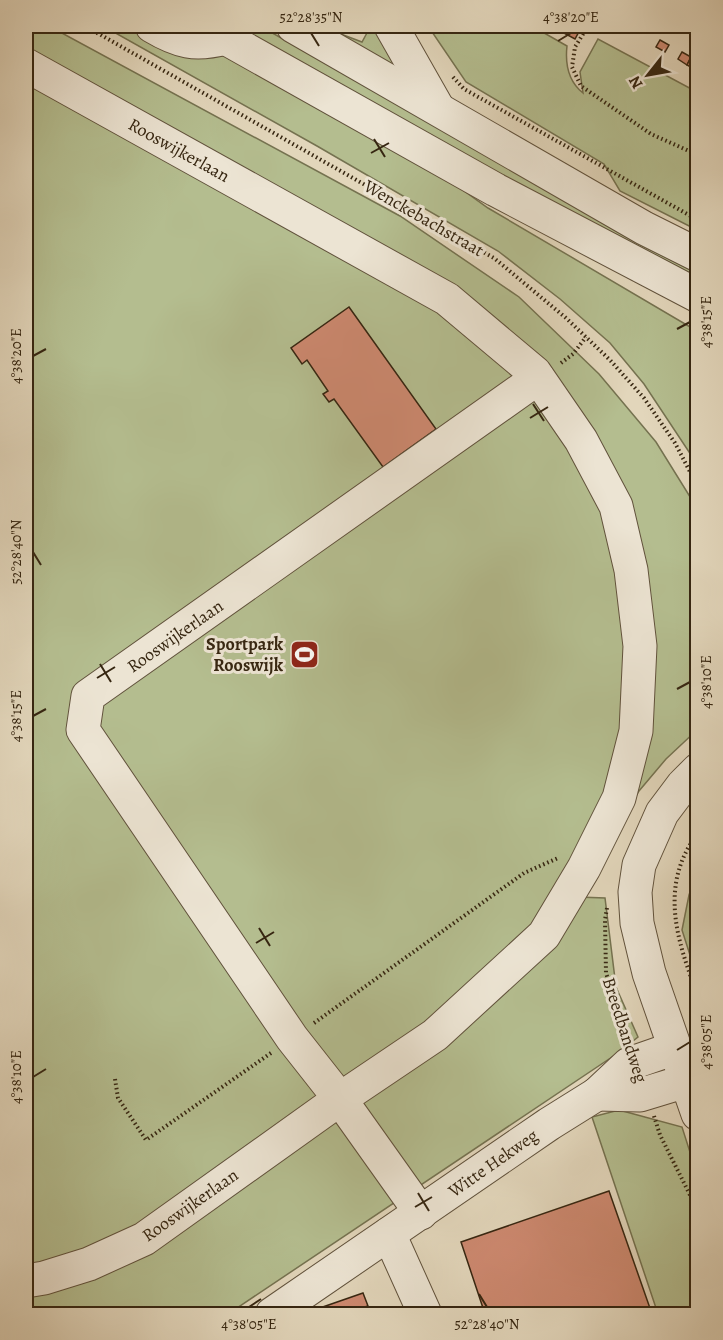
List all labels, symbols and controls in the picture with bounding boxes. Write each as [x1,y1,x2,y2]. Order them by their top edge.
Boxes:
text: 52°28'35"N [279,7,343,27]
text: 4°38'20"E [543,7,599,27]
north arrow [618,45,678,105]
text: N [623,71,648,93]
street label: Rooswijkerlaan [124,112,234,188]
street label: Wenckebachstraat [359,173,489,262]
text: 4°38'15"E [696,296,716,348]
text: 4°38'20"E [6,328,26,384]
text: 52°28'40"N [6,519,26,585]
street label: Rooswijkerlaan [122,594,228,678]
place label: Sportpark Rooswijk [206,632,284,677]
sports icon: Sportpark Rooswijk [288,638,320,670]
text: 4°38'10"E [696,655,716,709]
text: 4°38'15"E [6,690,26,742]
street label: Breedbandweg [597,974,653,1086]
text: 4°38'05"E [696,1014,716,1070]
text: 4°38'10"E [6,1050,26,1104]
street label: Witte Hekweg [443,1123,543,1203]
street label: Rooswijkerlaan [137,1163,243,1247]
text: 4°38'05"E [221,1314,277,1334]
text: 52°28'40"N [454,1314,520,1334]

